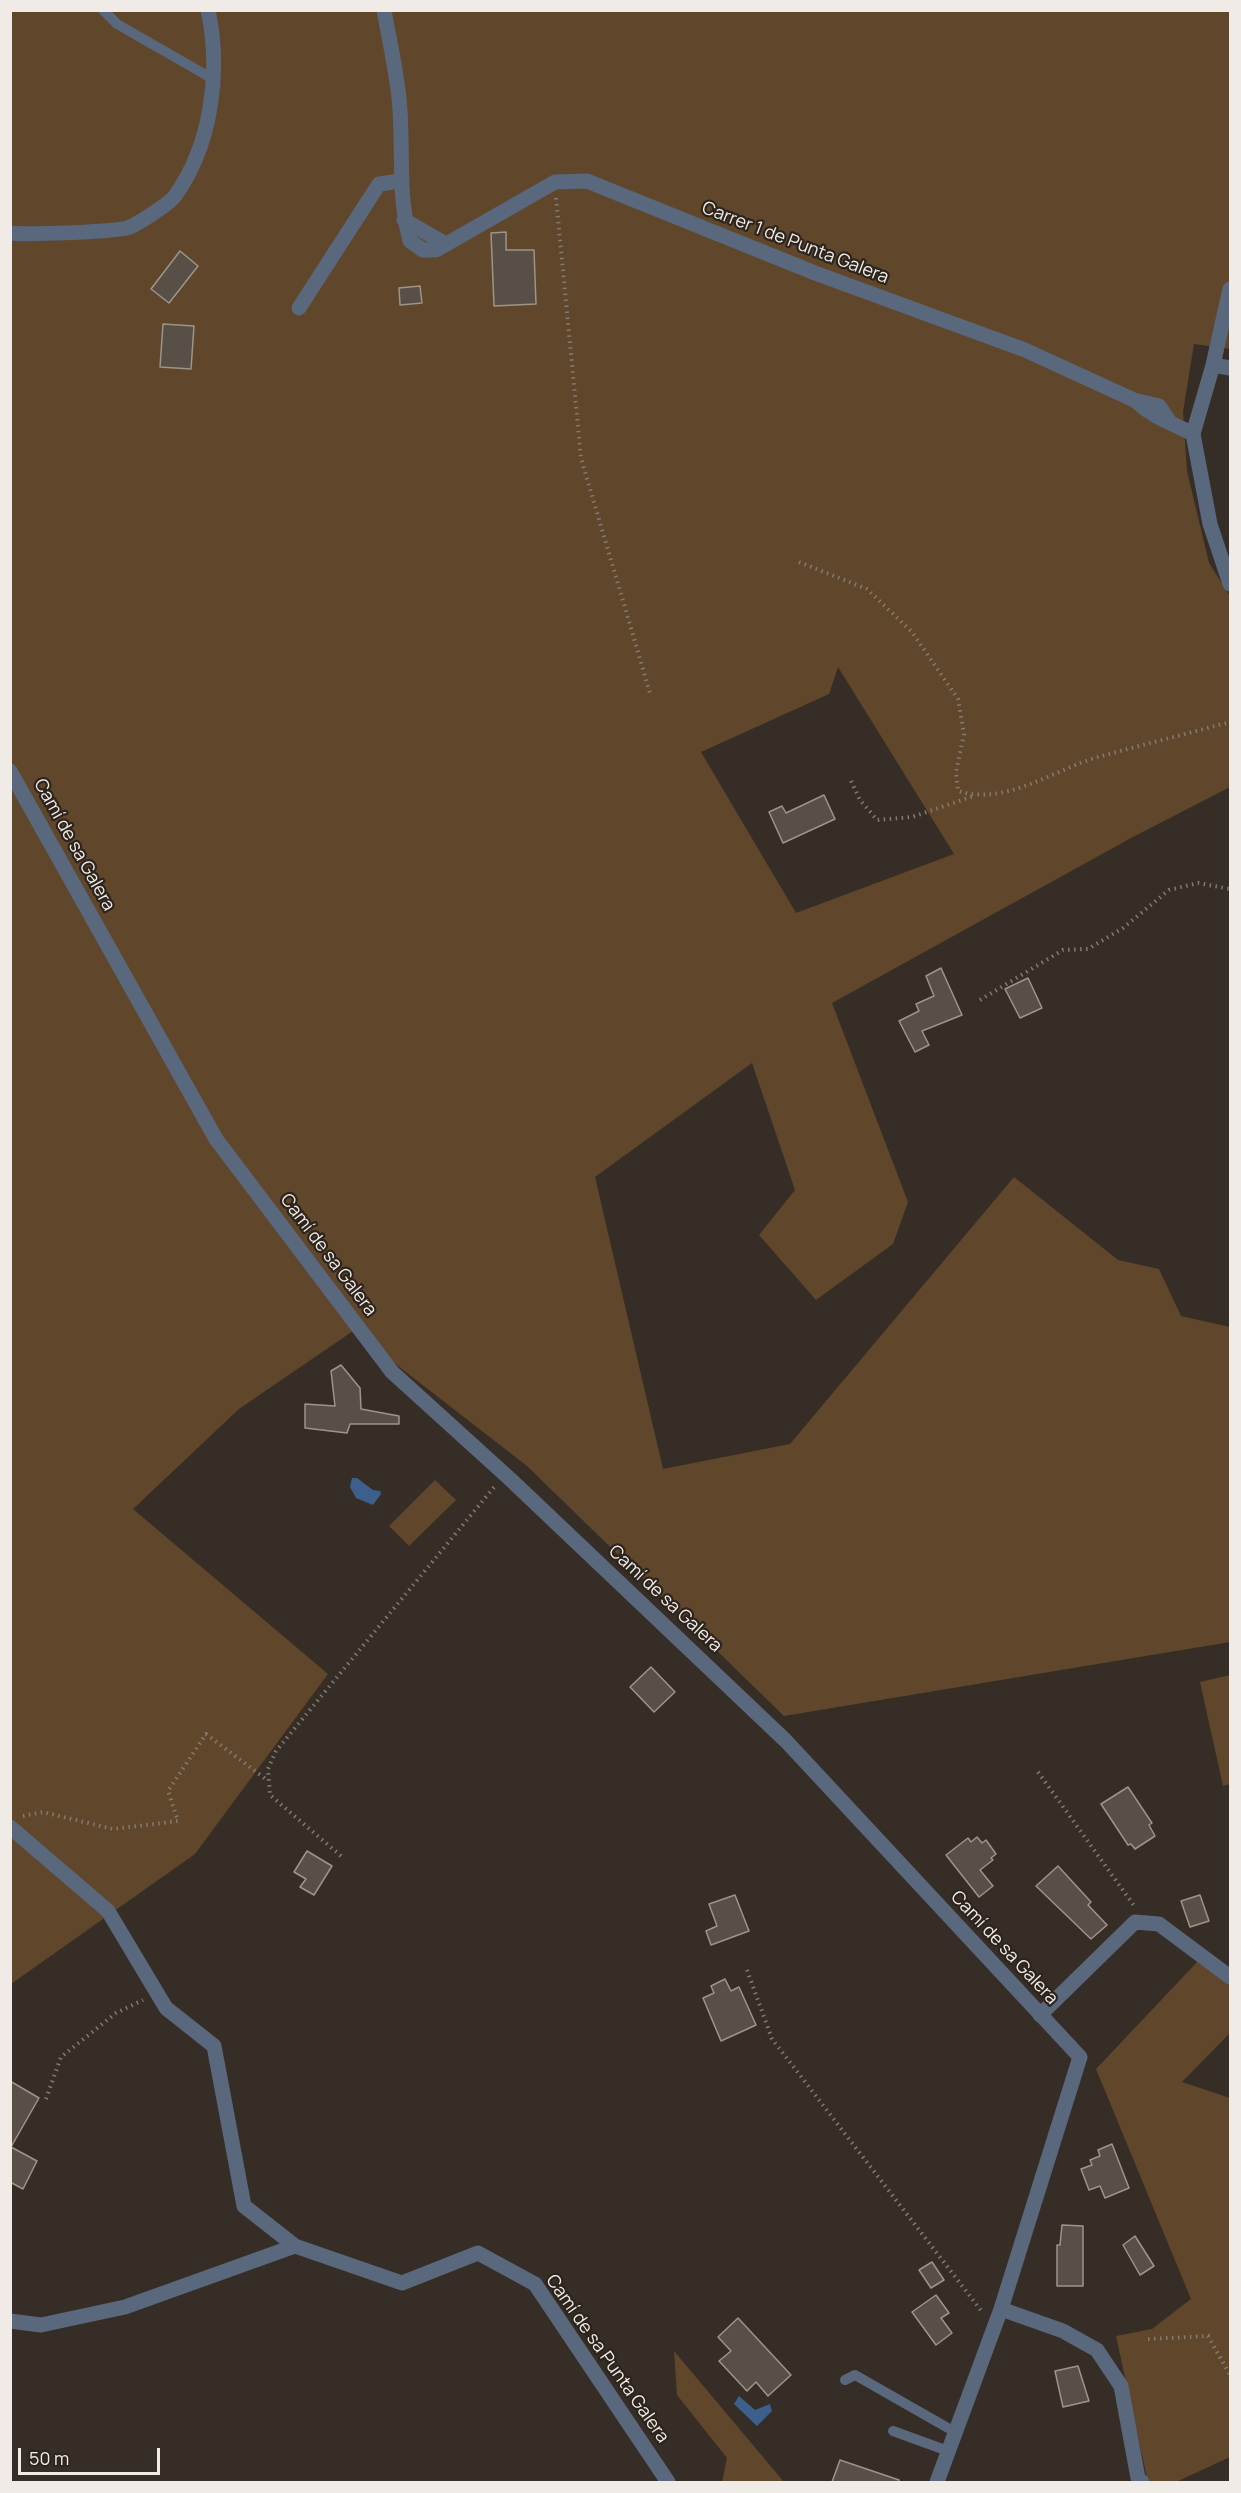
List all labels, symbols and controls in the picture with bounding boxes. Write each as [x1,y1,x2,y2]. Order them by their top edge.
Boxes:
street label: Carrer 1 de Punta Galera [699,197,891,289]
street label: Camí de sa Galera [29,775,119,915]
street label: Camí de sa Galera [275,1190,381,1320]
street label: Camí de sa Galera [604,1541,726,1657]
street label: Camí de sa Galera [946,1887,1062,2009]
street label: Camí de sa Punta Galera [541,2271,673,2447]
scale bar [21,2436,164,2474]
text: 50 m [29,2446,69,2470]

